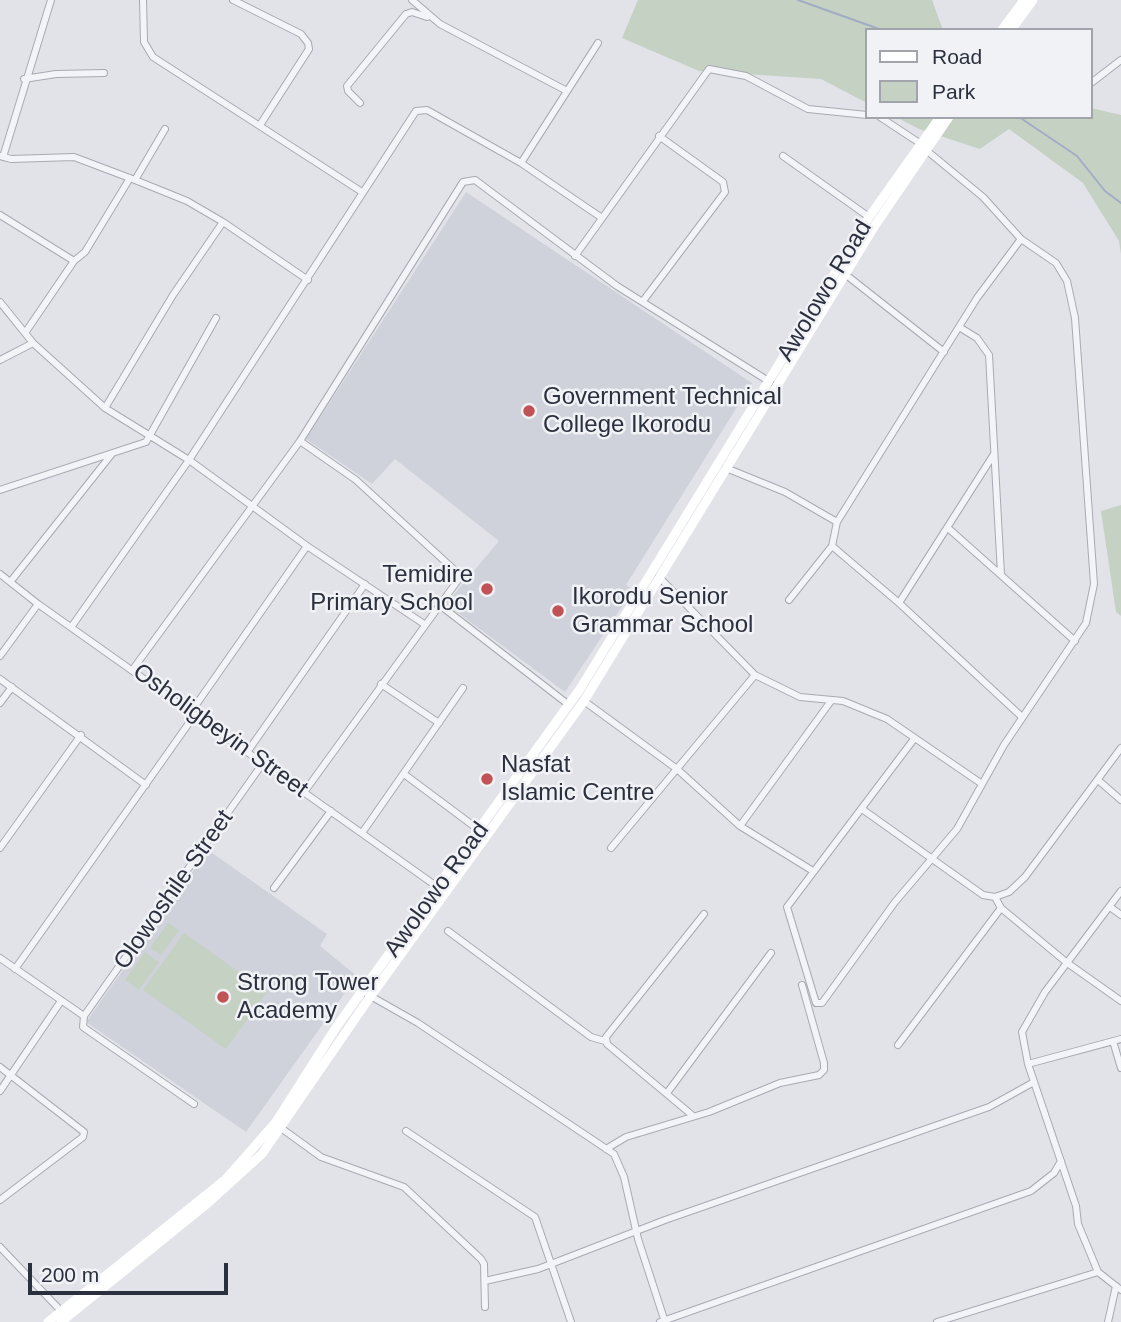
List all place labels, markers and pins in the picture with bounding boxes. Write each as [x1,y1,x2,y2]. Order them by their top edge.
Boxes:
place label: Government Technical College Ikorodu [543,383,782,439]
marker: Government Technical College Ikorodu [521,403,537,419]
place label: Temidire Primary School [310,561,473,617]
marker: Temidire Primary School [479,581,495,597]
place label: Ikorodu Senior Grammar School [572,583,753,639]
marker: Ikorodu Senior Grammar School [550,603,566,619]
place label: Nasfat Islamic Centre [501,751,654,807]
marker: Nasfat Islamic Centre [479,771,495,787]
place label: Strong Tower Academy [237,969,378,1025]
marker: Strong Tower Academy [215,989,231,1005]

